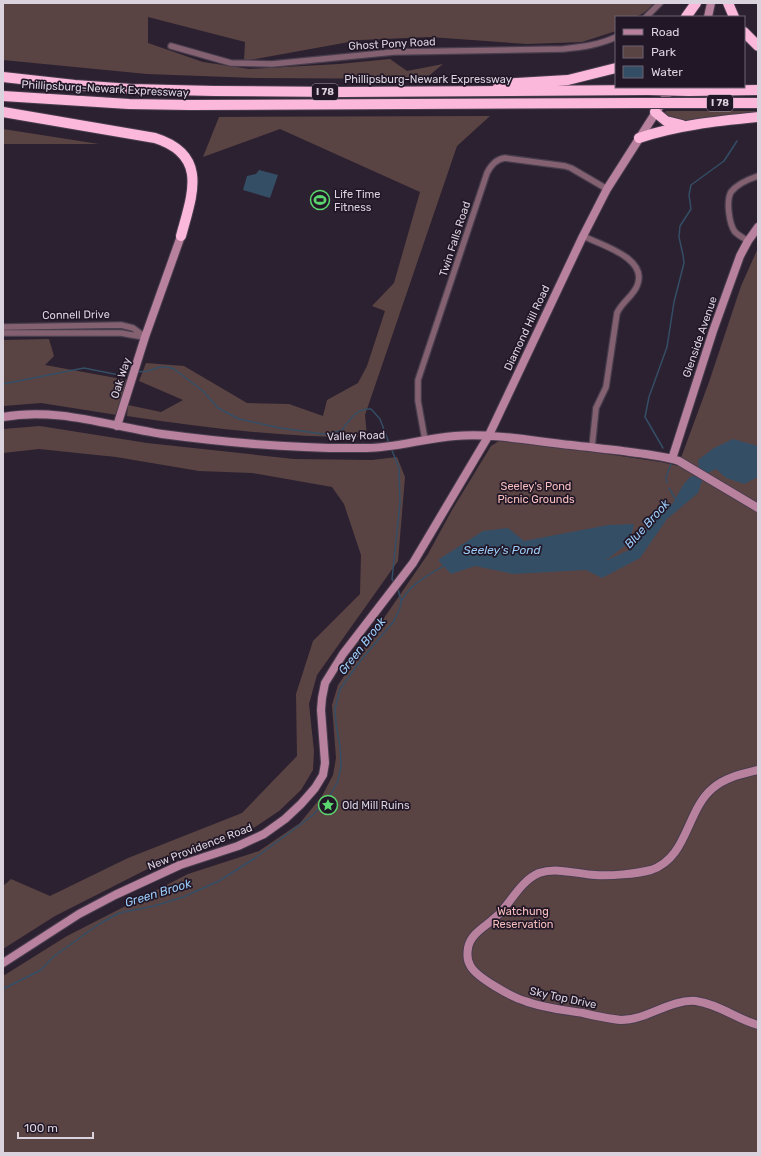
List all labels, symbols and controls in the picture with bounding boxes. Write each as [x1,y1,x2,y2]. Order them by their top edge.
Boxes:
legend [615,16,745,88]
text: Road [651,25,679,39]
street label: Ghost Pony Road [348,35,436,53]
text: Park [651,45,677,59]
text: Water [651,65,683,79]
street label: Phillipsburg-Newark Expressway [344,73,512,86]
street label: Phillipsburg-Newark Expressway [21,78,189,100]
road number: I 78 [312,84,338,100]
road number: I 78 [707,95,733,111]
place label: Life Time Fitness [334,188,381,214]
sports icon: Life Time Fitness [309,189,331,211]
street label: Twin Falls Road [437,200,473,278]
street label: Diamond Hill Road [501,283,553,373]
street label: Glenside Avenue [680,295,720,379]
street label: Connell Drive [42,308,110,322]
street label: Oak Way [108,356,134,400]
street label: Valley Road [327,428,385,444]
park label: Seeley's Pond Picnic Grounds [497,480,575,506]
water label: Blue Brook [622,496,673,551]
water label: Seeley's Pond [463,543,542,557]
water label: Green Brook [335,614,389,677]
place icon: Old Mill Ruins [317,794,339,816]
place label: Old Mill Ruins [342,799,410,812]
street label: New Providence Road [146,821,254,873]
water label: Green Brook [123,876,194,910]
park label: Watchung Reservation [492,905,554,931]
street label: Sky Top Drive [528,985,598,1011]
scale bar [18,1114,93,1140]
text: 100 m [24,1121,58,1135]

